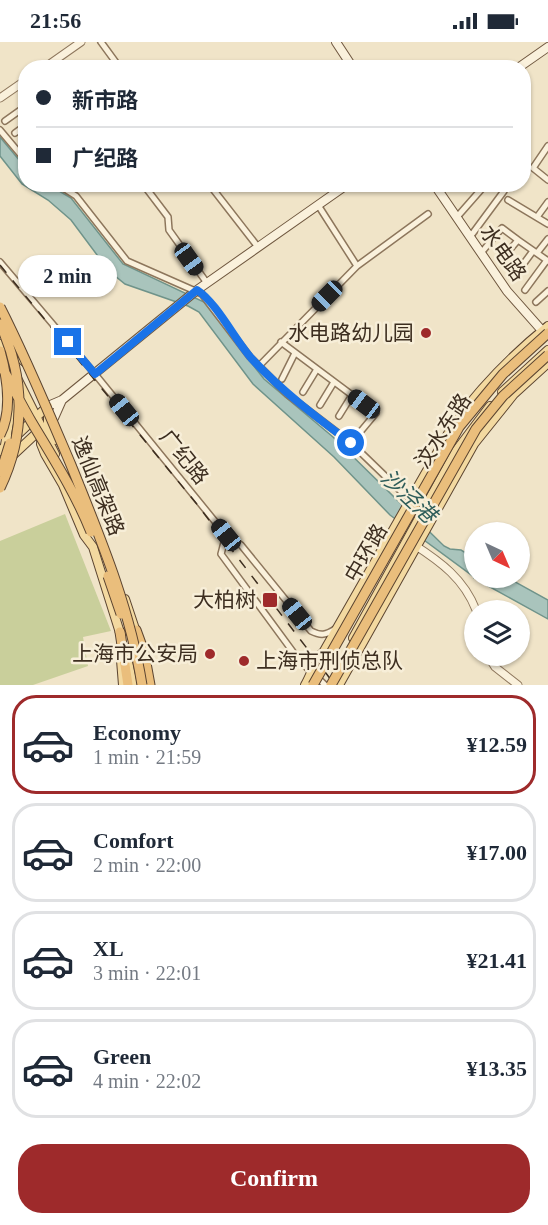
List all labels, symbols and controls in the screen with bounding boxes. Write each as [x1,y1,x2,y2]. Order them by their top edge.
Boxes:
text: 21:56 [30,8,81,33]
text: 新市路 [72,88,138,113]
text: 广纪路 [72,146,138,171]
street label: 水电路 [475,220,531,286]
car [171,239,207,279]
callout: 2 min [19,255,118,297]
text: 2 min [43,265,92,287]
car [308,277,346,315]
place label: 水电路幼儿园 [288,321,414,345]
marker: 水电路幼儿园 [419,326,433,340]
route end [54,328,81,355]
car [344,386,384,422]
street label: 汶水东路 [410,389,476,473]
car [106,390,142,430]
street label: 广纪路 [155,425,213,489]
route start [337,429,364,456]
street label: 逸仙高架路 [67,433,129,539]
water label: 沙泾港 [376,465,444,530]
car [208,515,244,555]
street label: 中环路 [340,520,392,586]
north arrow [464,522,530,588]
map controls [464,522,530,666]
place label: 大柏树 [193,588,256,612]
marker: 大柏树 [261,591,279,609]
car [279,594,315,634]
button: layers [464,600,530,666]
place label: 上海市公安局 [72,642,198,666]
marker: 上海市公安局 [203,647,217,661]
place label: 上海市刑侦总队 [256,649,403,673]
marker: 上海市刑侦总队 [237,654,251,668]
icon: car [21,718,75,772]
text: Economy [93,720,181,745]
text: ¥12.59 [467,732,527,757]
text: 1 min · 21:59 [93,746,201,768]
icon: car [21,826,75,880]
text: Comfort [93,828,174,853]
text: ¥17.00 [467,840,527,865]
text: 2 min · 22:00 [93,854,201,876]
icon: car [21,934,75,988]
text: XL [93,936,124,961]
text: ¥21.41 [467,948,527,973]
text: 3 min · 22:01 [93,962,201,984]
icon: car [21,1042,75,1096]
text: Green [93,1044,151,1069]
text: ¥13.35 [467,1056,527,1081]
text: 4 min · 22:02 [93,1070,201,1092]
button: Confirm [18,1144,530,1213]

